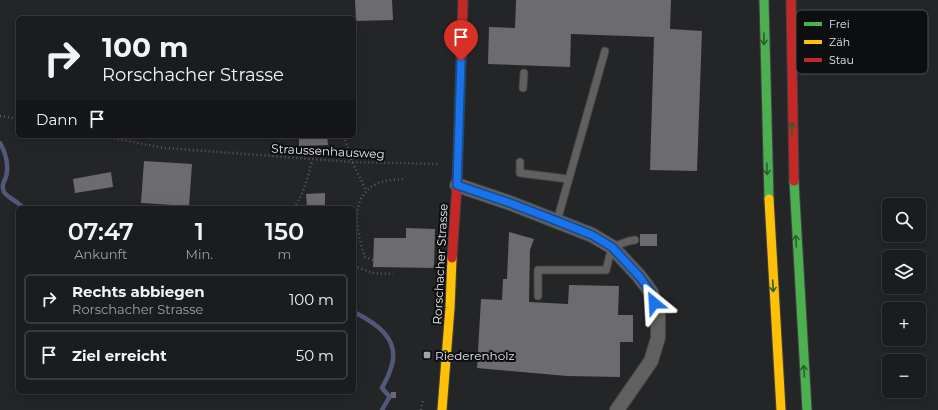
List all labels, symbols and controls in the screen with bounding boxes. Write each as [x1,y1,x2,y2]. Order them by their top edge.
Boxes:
legend [796,10,928,74]
text: Frei [829,17,850,31]
pin [444,20,478,61]
icon: arrive [450,26,472,48]
text: 100 m [102,30,188,64]
icon: right [36,32,88,84]
one-way arrow [760,32,768,45]
text: Zäh [829,35,850,49]
text: Stau [829,53,854,67]
text: Rorschacher Strasse [102,64,284,86]
icon: arrive [86,108,108,130]
text: Dann [36,110,78,129]
one-way arrow [789,122,796,135]
street label: Straussenhausweg [271,141,385,161]
one-way arrow [763,162,770,175]
map controls [882,198,926,398]
button: search [882,198,926,242]
street label: Rorschacher Strasse [429,203,451,325]
text: 07:47 [68,217,134,246]
text: 1 [195,217,204,246]
text: 150 [265,217,304,246]
one-way arrow [793,235,800,248]
text: Ankunft [74,246,127,262]
text: Min. [186,246,213,262]
text: m [278,246,291,262]
button: layers [882,250,926,294]
one-way arrow [769,279,776,292]
text: Rechts abbiegen [72,282,205,301]
position arrow [633,282,675,324]
icon: right [38,288,60,310]
text: 100 m [289,290,334,309]
text: Rorschacher Strasse [72,301,203,317]
button: + [882,302,926,346]
icon: arrive [38,344,60,366]
text: Ziel erreicht [72,346,167,365]
text: 50 m [296,346,334,365]
place label: Riederenholz [435,348,515,363]
marker: Riederenholz [422,350,432,360]
button: − [882,354,926,398]
one-way arrow [801,365,808,378]

